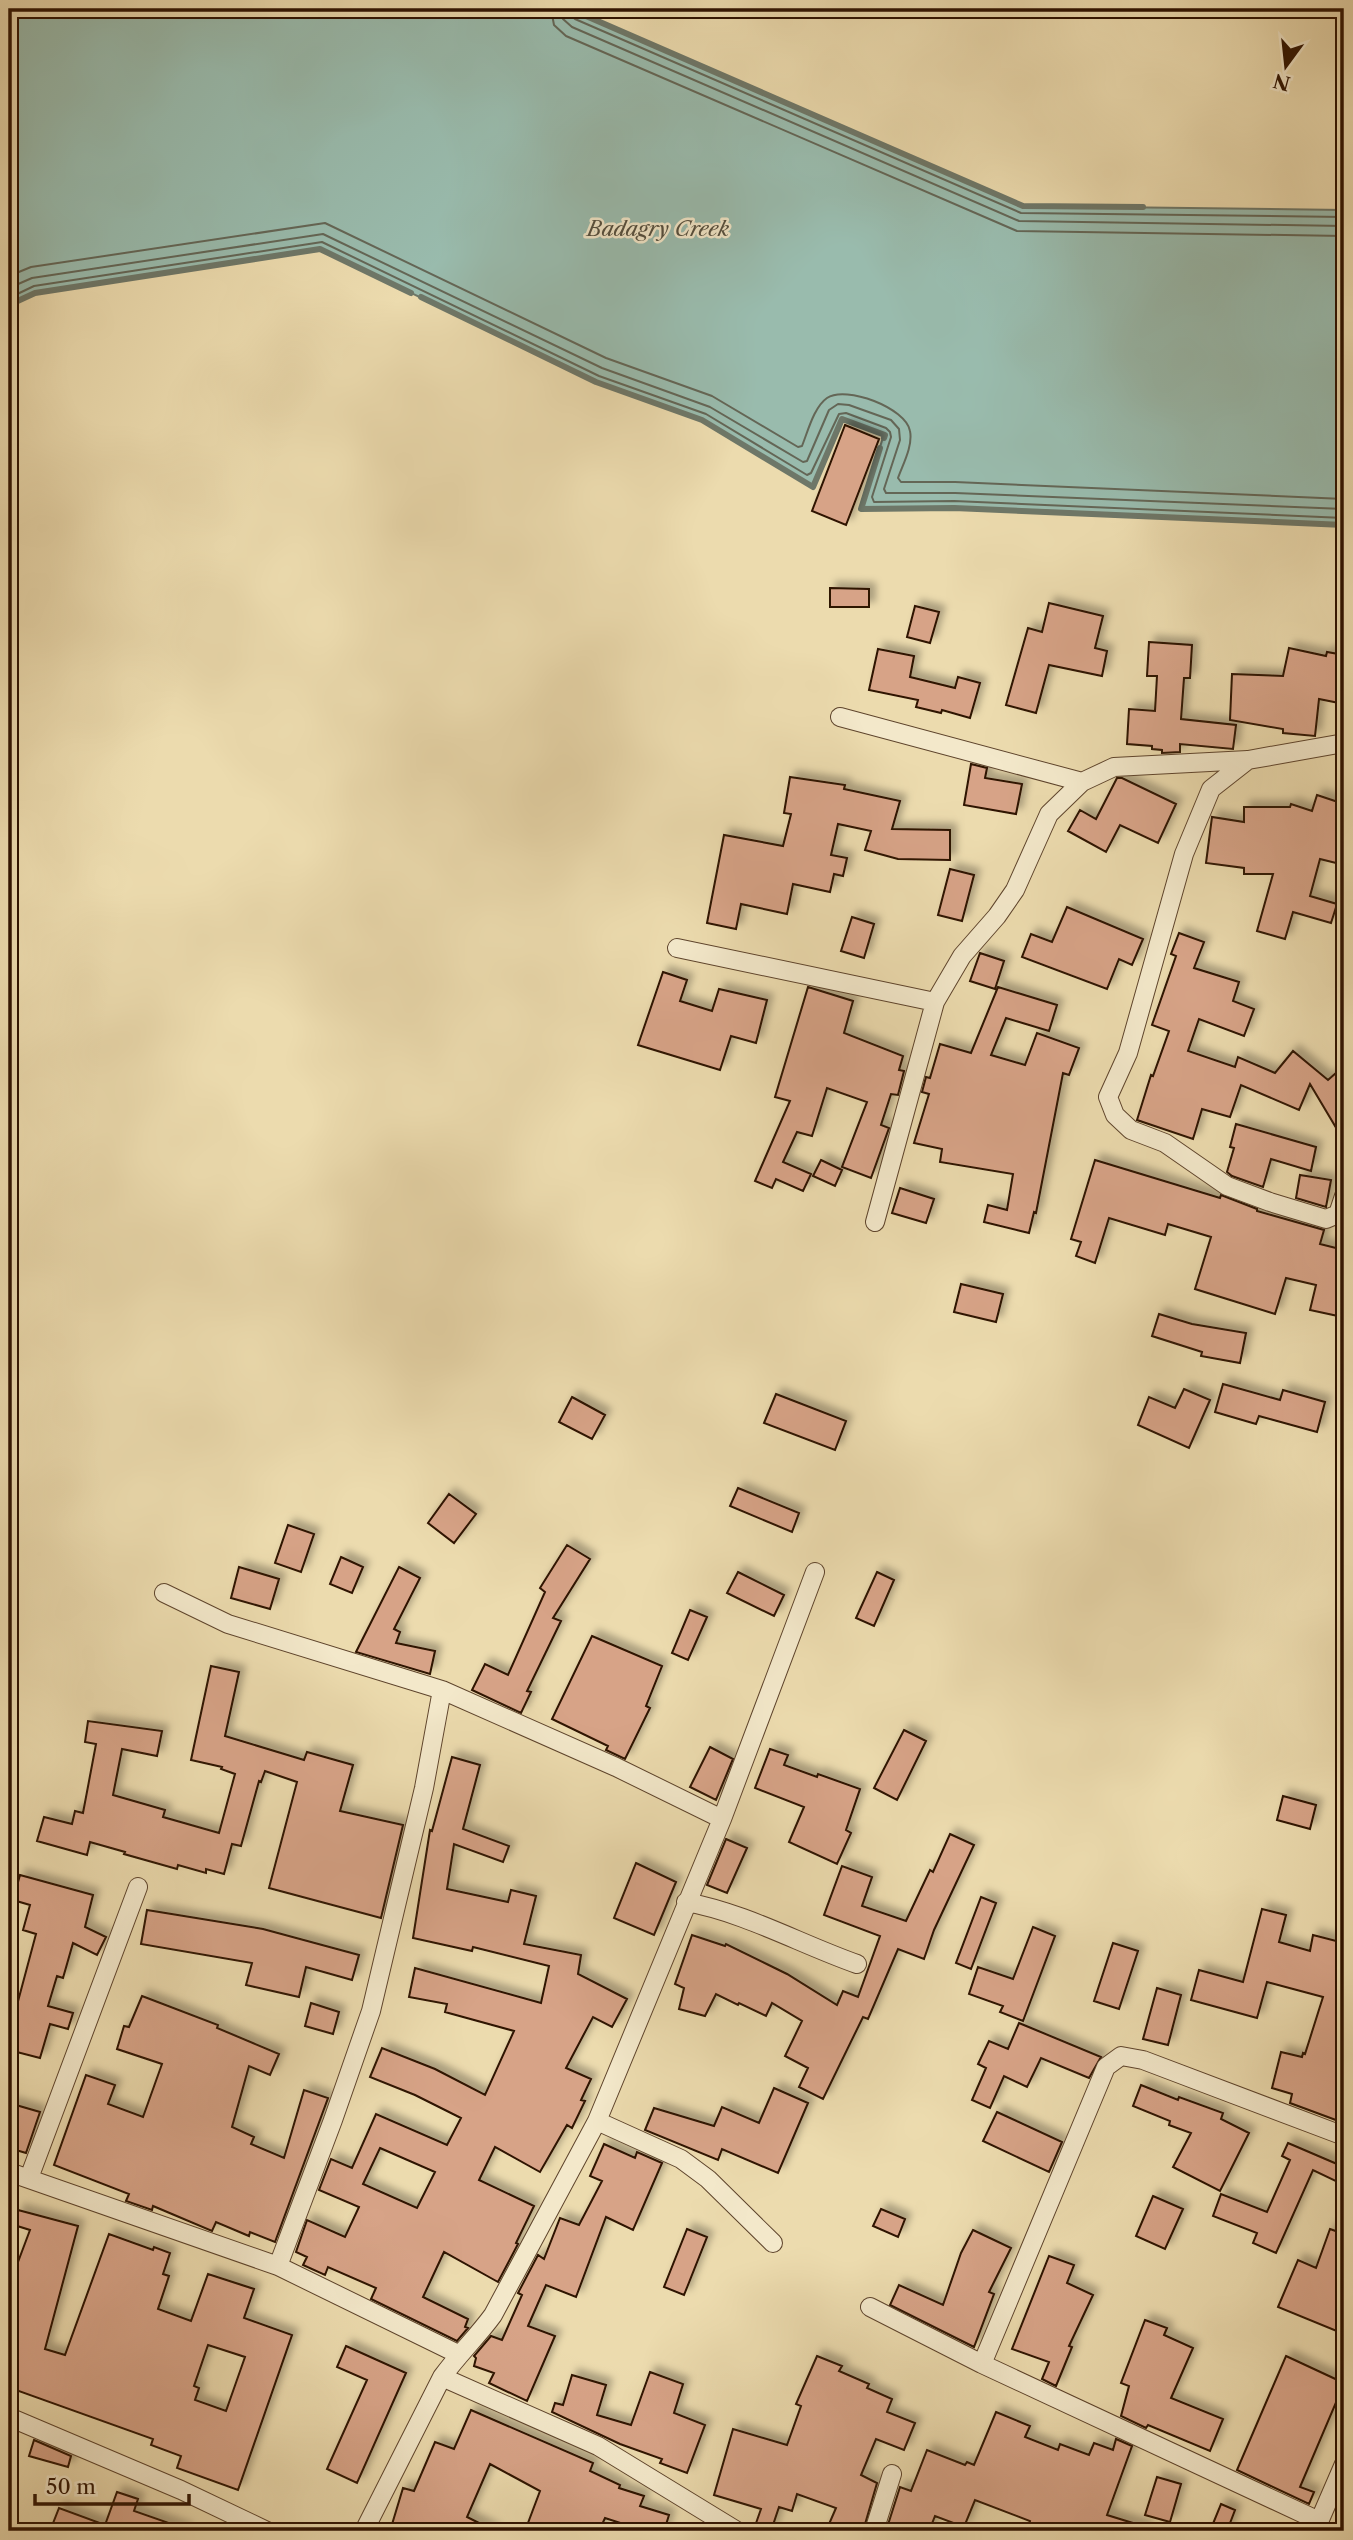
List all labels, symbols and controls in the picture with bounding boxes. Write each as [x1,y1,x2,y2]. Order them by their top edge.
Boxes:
north arrow [1252,32,1322,102]
text: N [1271,69,1293,95]
water label: Badagry Creek [585,216,729,241]
scale bar [35,2463,189,2507]
text: 50 m [46,2474,96,2499]

